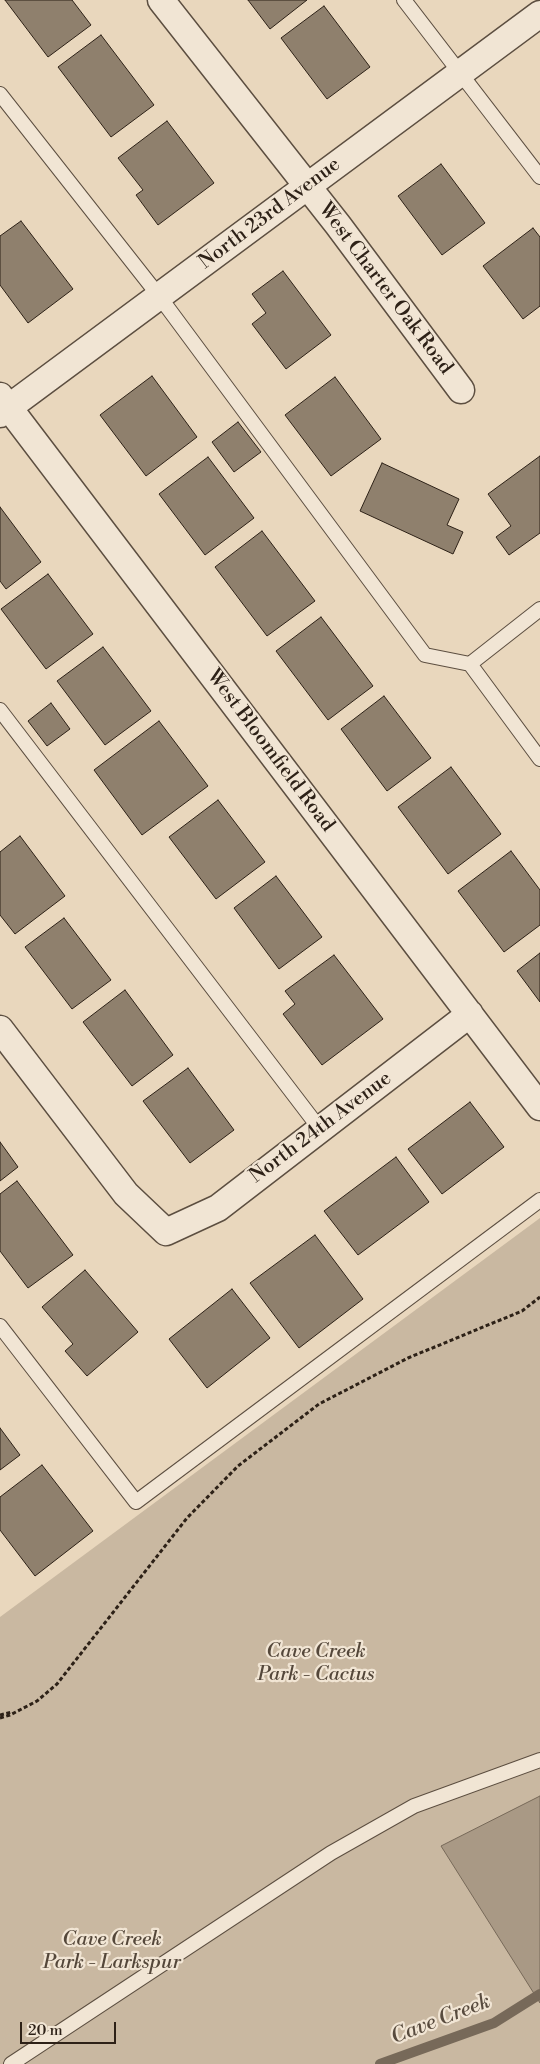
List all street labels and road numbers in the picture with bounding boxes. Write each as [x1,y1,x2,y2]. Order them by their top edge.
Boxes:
street label: North 23rd Avenue [195,153,345,275]
street label: West Charter Oak Road [313,199,457,379]
street label: West Bloomfield Road [201,665,339,837]
street label: North 24th Avenue [245,1067,397,1189]

